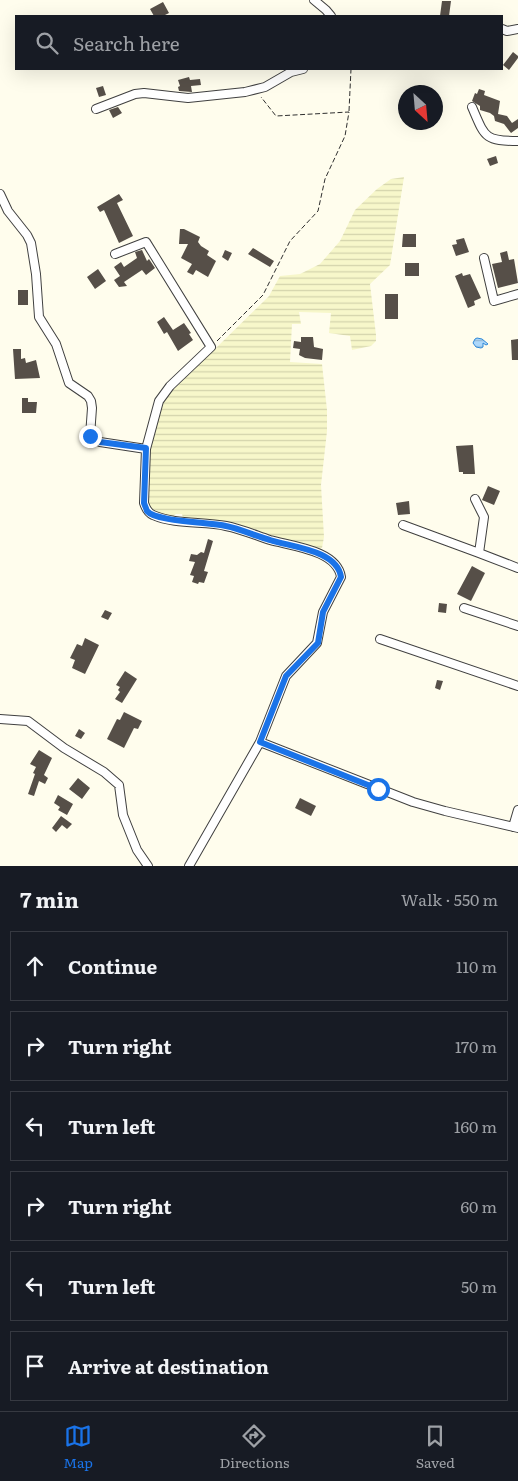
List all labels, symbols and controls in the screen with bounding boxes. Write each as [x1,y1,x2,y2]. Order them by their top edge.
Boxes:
search box [15,15,503,70]
icon: search [33,29,61,57]
text: Search here [73,29,180,57]
north arrow [398,85,443,130]
route end [79,425,102,448]
route start [367,778,390,801]
text: 7 min [20,883,79,914]
text: Walk · 550 m [401,887,498,911]
icon: ahead [21,952,49,980]
text: Continue [68,952,157,980]
text: 110 m [456,954,497,978]
icon: right [21,1032,49,1060]
text: Turn right [68,1032,172,1060]
text: 170 m [455,1034,497,1058]
icon: left [21,1112,49,1140]
text: Turn left [68,1112,155,1140]
text: 160 m [454,1114,497,1138]
icon: right [21,1192,49,1220]
text: Turn right [68,1192,172,1220]
text: 60 m [460,1194,497,1218]
icon: left [21,1272,49,1300]
text: Turn left [68,1272,155,1300]
text: 50 m [461,1274,497,1298]
icon: arrive [21,1352,49,1380]
text: Arrive at destination [68,1352,269,1380]
tab: Map [63,1422,93,1472]
tab: Directions [219,1422,289,1472]
tab: Saved [416,1422,455,1472]

